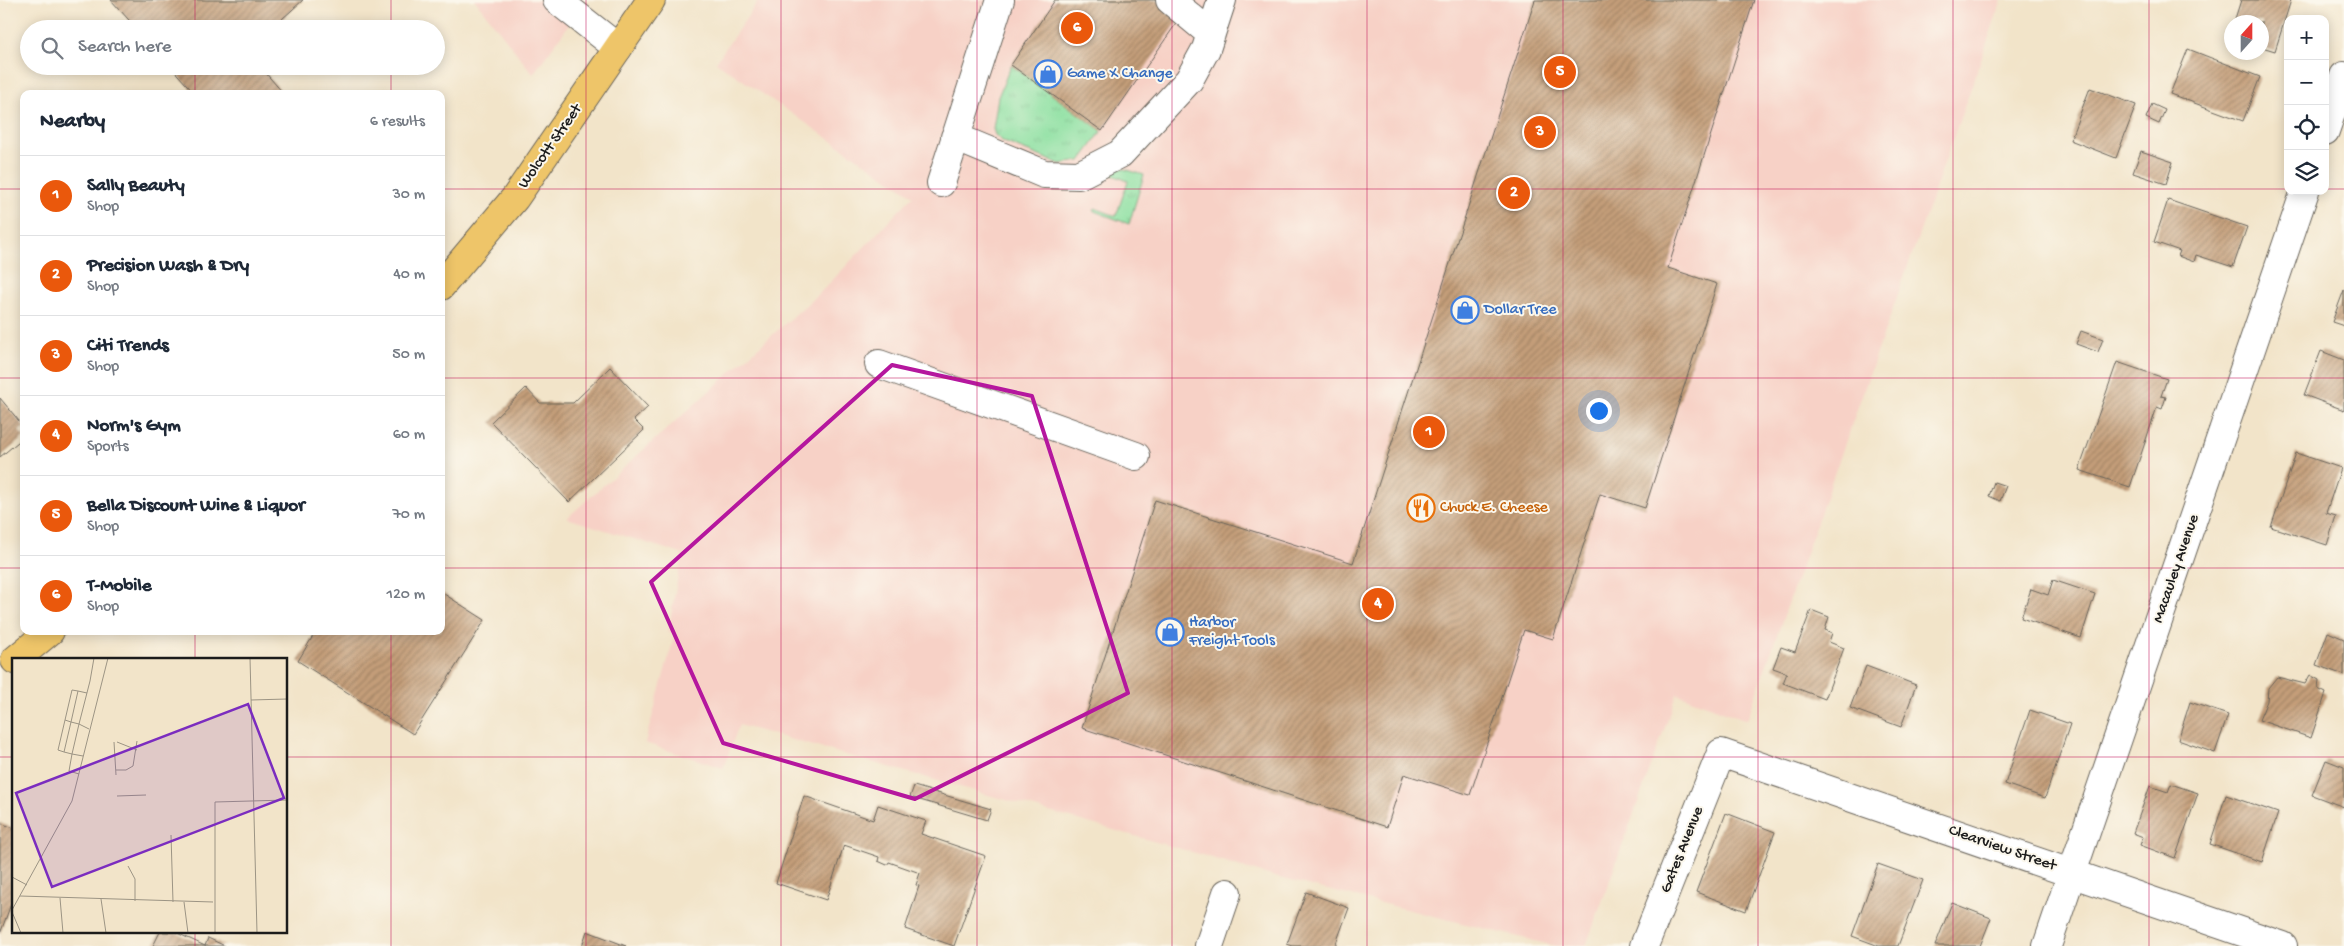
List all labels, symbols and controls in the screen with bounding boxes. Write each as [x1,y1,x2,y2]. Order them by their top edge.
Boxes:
pin: 6 [1061,9,1093,47]
north arrow [2224,15,2269,60]
map controls [2284,15,2329,195]
button: + [2284,15,2329,60]
search box [20,20,445,75]
icon: search [38,34,66,62]
text: Search here [78,36,172,59]
pin: 5 [1544,53,1576,91]
shop icon: Game X Change [1033,59,1063,89]
button: − [2284,60,2329,105]
place label: Game X Change [1067,65,1174,84]
street label: Wolcott Street [515,100,588,193]
button: locate [2284,105,2329,150]
text: Nearby [40,110,105,135]
text: 6 results [370,113,425,132]
pin: 3 [1524,113,1556,151]
button: layers [2284,150,2329,195]
pin: 2 [1498,174,1530,212]
text: Sally Beauty [87,175,185,198]
text: 1 [53,186,59,205]
text: 30 m [392,186,425,205]
text: Shop [87,198,119,217]
text: Precision Wash & Dry [87,255,249,278]
text: 2 [52,266,60,285]
text: 40 m [393,266,425,285]
text: Shop [87,278,119,297]
shop icon: Dollar Tree [1450,295,1480,325]
place label: Dollar Tree [1483,301,1557,320]
text: Citi Trends [87,335,169,358]
text: 3 [52,346,60,365]
text: 50 m [392,346,425,365]
text: Shop [87,358,119,377]
your location [1586,398,1612,424]
pin: 1 [1413,413,1445,451]
text: Norm's Gym [87,415,181,438]
text: 4 [52,426,60,445]
text: 60 m [393,426,425,445]
text: Sports [87,438,129,457]
restaurant icon: Chuck E. Cheese [1406,493,1436,523]
text: Bella Discount Wine & Liquor [87,495,305,518]
place label: Chuck E. Cheese [1440,499,1549,518]
text: 5 [52,506,60,525]
text: 70 m [392,506,425,525]
street label: Macauley Avenue [2150,512,2205,626]
text: Shop [87,518,119,537]
text: T-Mobile [87,575,151,598]
pin: 4 [1362,585,1394,623]
text: 6 [52,586,60,605]
text: 120 m [386,586,425,605]
text: Shop [87,598,119,617]
place label: Harbor Freight Tools [1188,614,1276,651]
shop icon: Harbor Freight Tools [1155,617,1185,647]
inset map [12,658,288,934]
street label: Gates Avenue [1657,803,1709,896]
street label: Clearview Street [1946,822,2060,877]

